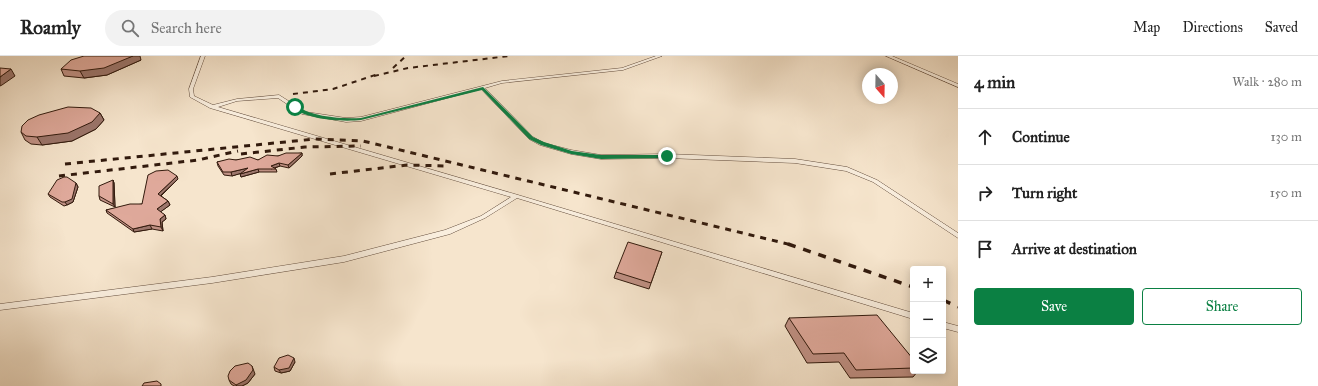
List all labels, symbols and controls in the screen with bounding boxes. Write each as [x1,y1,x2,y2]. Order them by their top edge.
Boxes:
search box [105,10,385,46]
text: Roamly [20,16,81,39]
icon: search [119,17,141,39]
text: Search here [151,19,222,37]
text: Map [1133,19,1160,36]
text: Directions [1182,19,1243,36]
text: Saved [1265,19,1298,36]
north arrow [862,68,898,104]
text: 4 min [974,72,1015,93]
text: Walk · 280 m [1232,74,1302,90]
route start [286,98,304,116]
icon: ahead [974,126,996,148]
text: Continue [1012,128,1070,146]
text: 130 m [1270,129,1302,145]
route end [658,147,676,165]
icon: right [974,182,996,204]
text: Turn right [1012,184,1077,202]
text: 150 m [1270,185,1302,201]
icon: arrive [974,238,996,260]
text: Arrive at destination [1012,240,1137,258]
map controls [910,266,946,374]
button: + [910,266,946,302]
button: Save [974,288,1134,325]
button: Share [1142,288,1302,325]
button: − [910,302,946,338]
button: layers [910,338,946,374]

